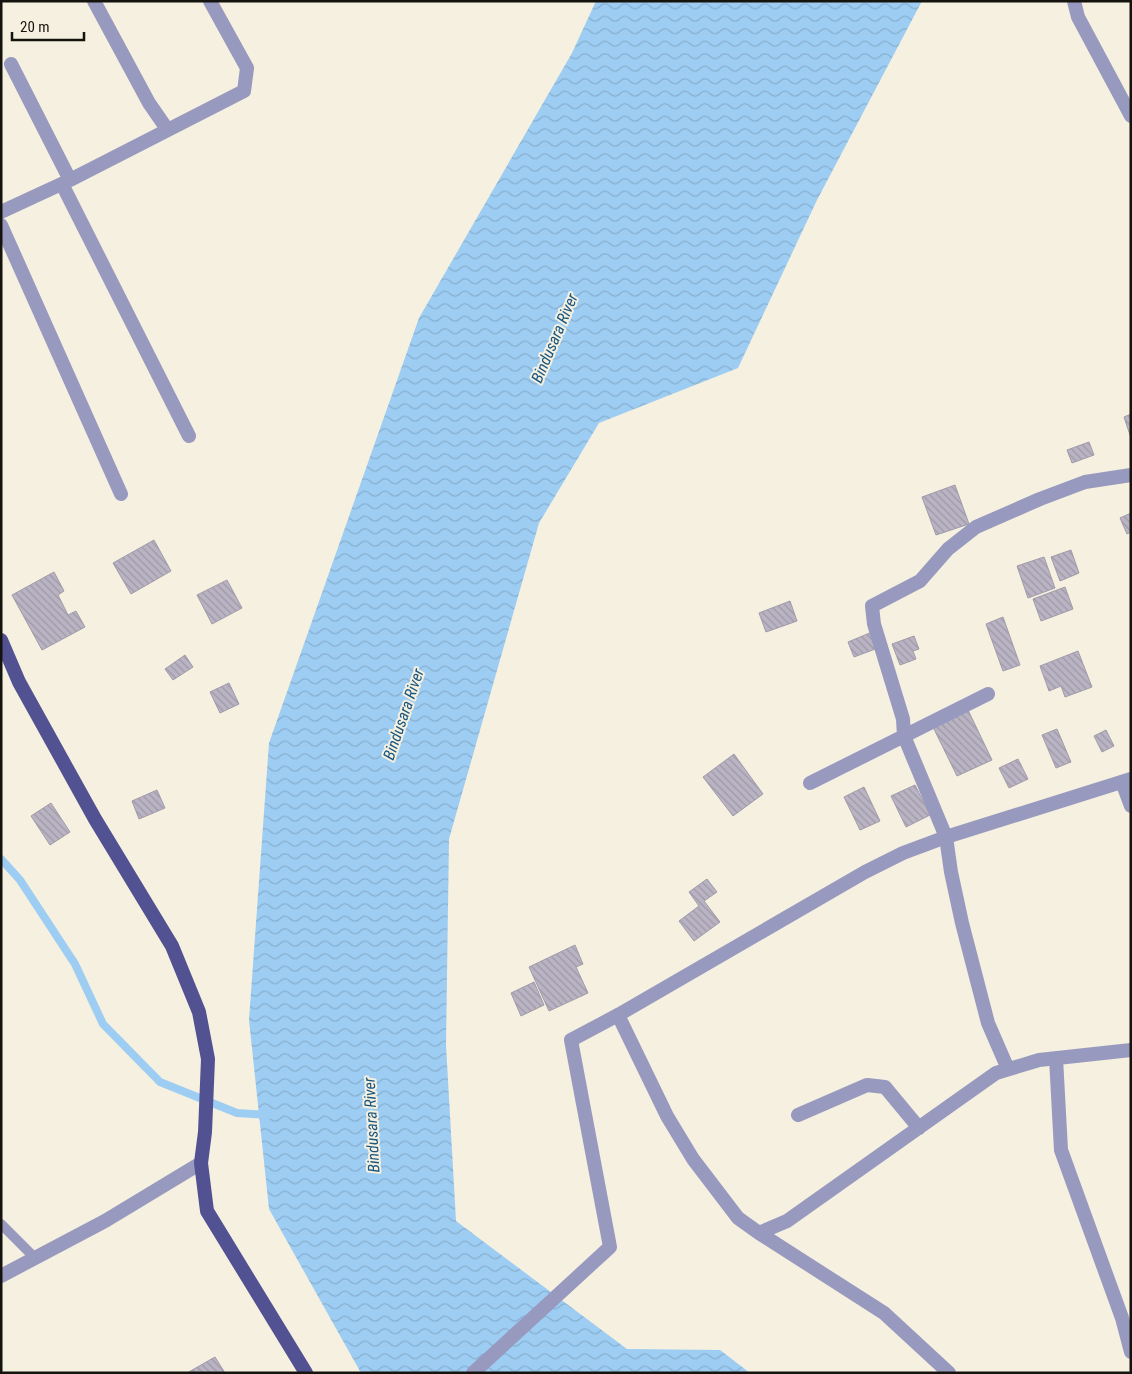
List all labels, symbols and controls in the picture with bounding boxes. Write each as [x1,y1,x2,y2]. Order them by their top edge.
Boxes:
scale bar [12,10,85,42]
text: 20 m [20,18,50,36]
water label: Bindusara River [527,290,582,386]
water label: Bindusara River [379,665,428,762]
water label: Bindusara River [359,1076,383,1173]

